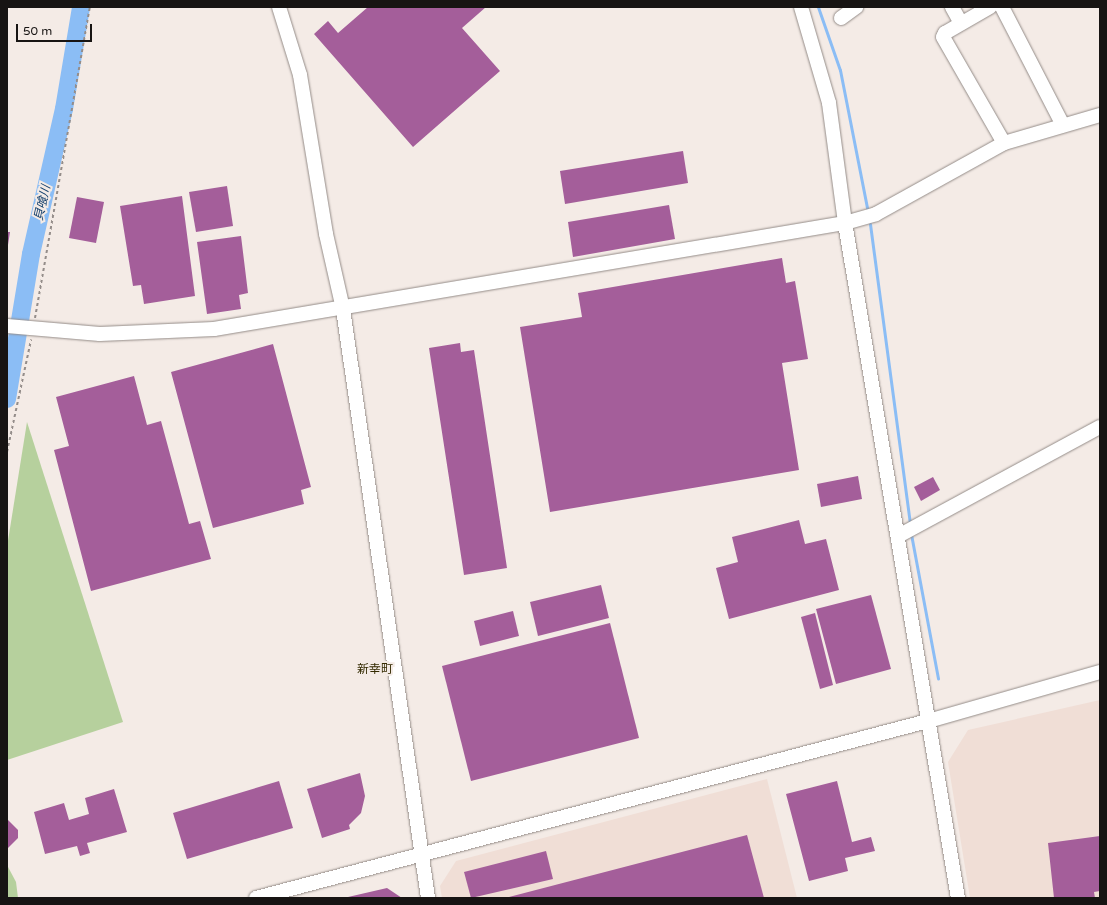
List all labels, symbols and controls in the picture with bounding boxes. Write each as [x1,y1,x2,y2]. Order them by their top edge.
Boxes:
scale bar [18,16,94,42]
text: 50 m [23,24,52,38]
water label: 貝喰川 [32,184,54,222]
district label: 新幸町 [357,663,393,677]

